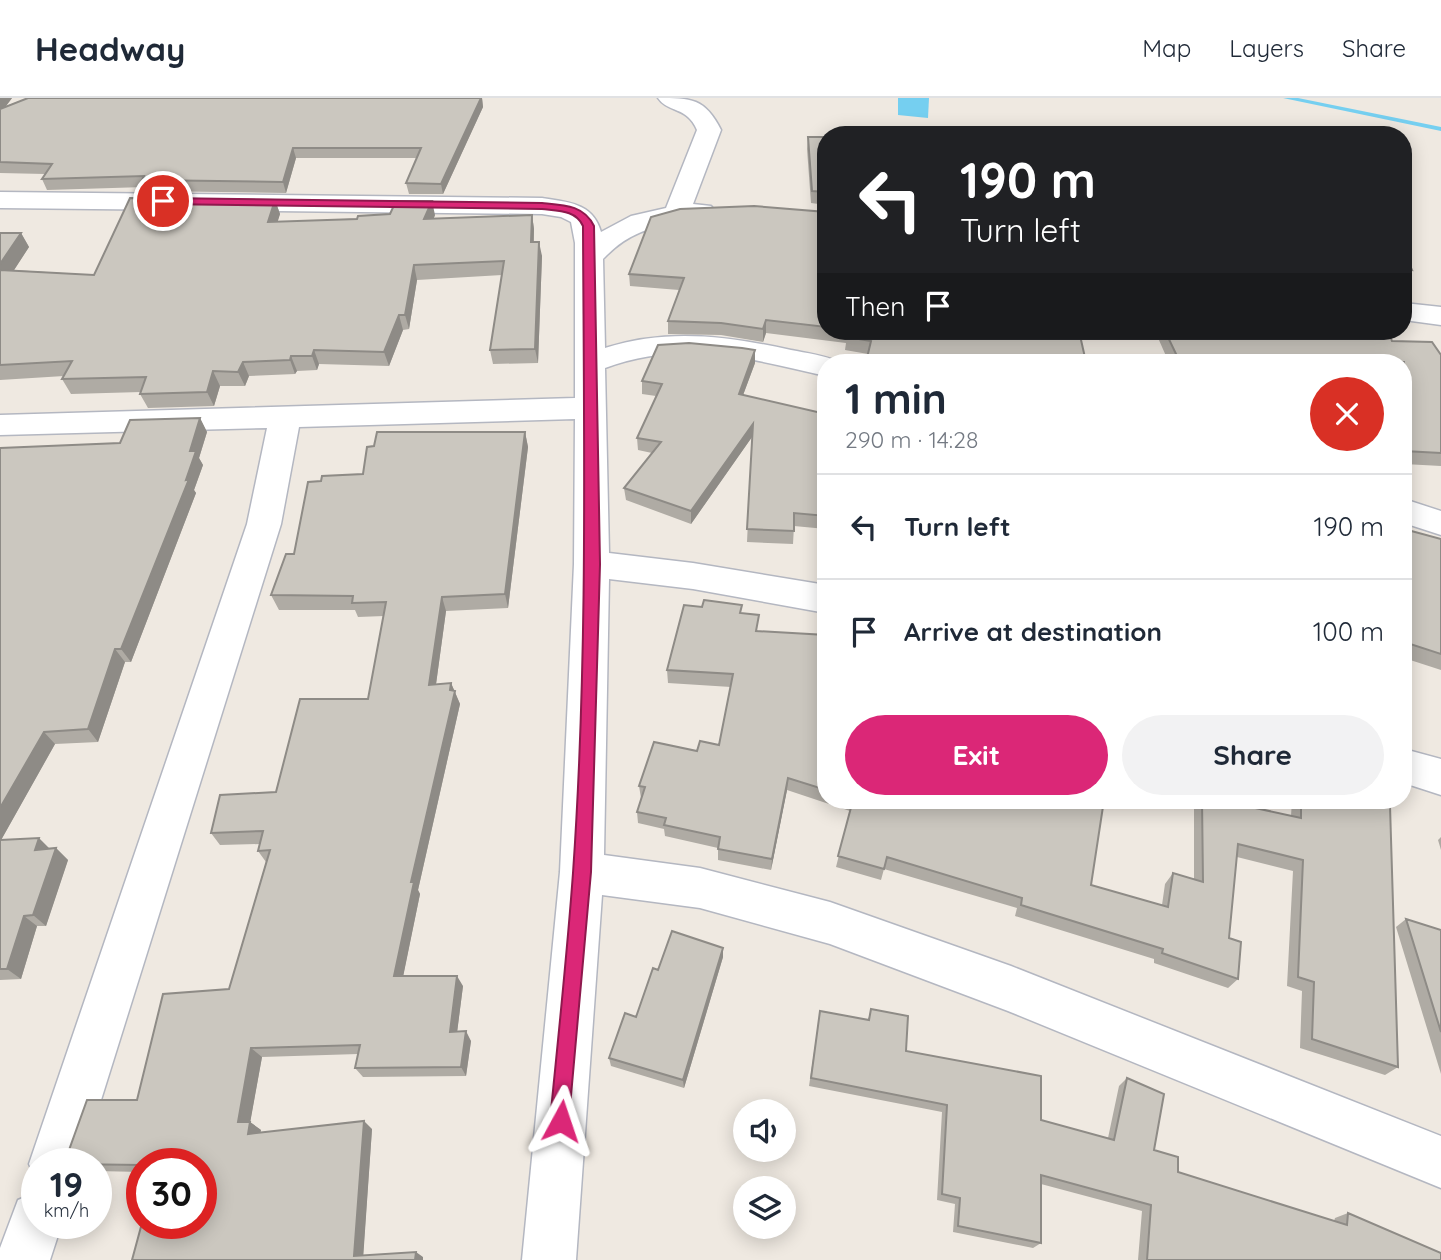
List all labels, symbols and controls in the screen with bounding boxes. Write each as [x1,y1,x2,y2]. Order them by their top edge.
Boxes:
text: Headway [35,28,185,69]
text: Map [1142,33,1191,63]
text: Layers [1229,33,1304,63]
text: Share [1342,33,1406,63]
text: 190 m [960,149,1096,210]
icon: left [845,154,936,245]
pin [133,171,193,231]
icon: arrive [144,182,182,220]
text: Turn left [960,210,1081,250]
icon: arrive [919,287,957,325]
text: Then [845,290,905,323]
text: 1 min [845,372,947,425]
button: close [1310,377,1384,451]
text: 290 m · 14:28 [845,425,978,454]
icon: left [845,508,883,546]
text: Turn left [904,510,1011,543]
text: 190 m [1314,510,1384,543]
icon: arrive [845,613,883,651]
text: Arrive at destination [904,615,1162,648]
text: 100 m [1313,615,1384,648]
button: Exit [845,715,1108,795]
button: Share [1122,715,1384,795]
position arrow [524,1084,598,1158]
map controls [733,1099,796,1239]
button: sound [733,1099,796,1162]
speed limit sign: 30 [126,1148,217,1239]
text: 19 [50,1162,83,1206]
button: layers [733,1176,796,1239]
text: km/h [44,1199,89,1222]

